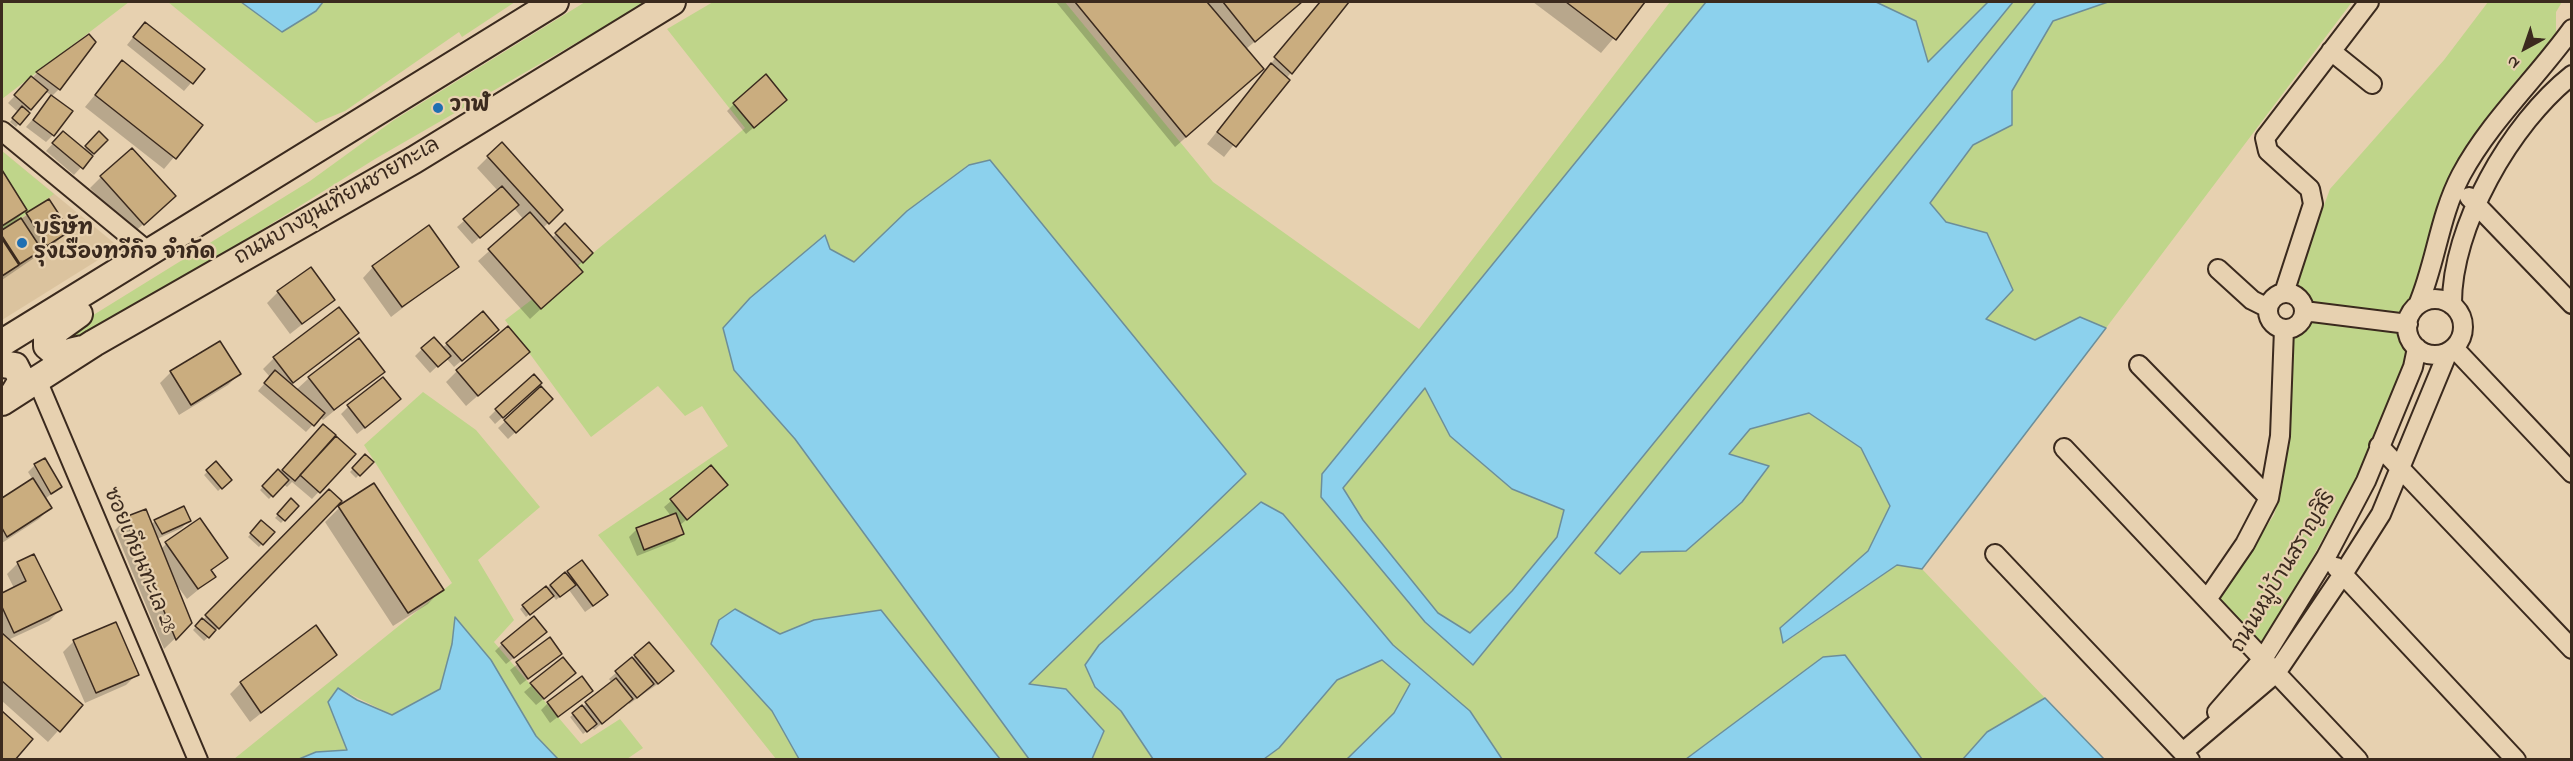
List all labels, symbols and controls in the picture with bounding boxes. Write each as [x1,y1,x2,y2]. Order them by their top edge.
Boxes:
north arrow [2495,18,2555,78]
text: N [2502,49,2525,74]
place label: วาฬ [450,95,489,121]
marker: วาฬ [431,101,445,115]
street label: ถนนบางขุนเทียนชายทะเล [231,134,445,272]
place label: บริษัท รุ่งเรืองทวีกิจ จำกัด [34,218,215,268]
marker: บริษัท รุ่งเรืองทวีกิจ จำกัด [15,236,29,250]
street label: ซอยเทียนทะเล 28 [96,484,180,638]
street label: ถนนหมู่บ้านสราญสิริ [2227,488,2343,658]

